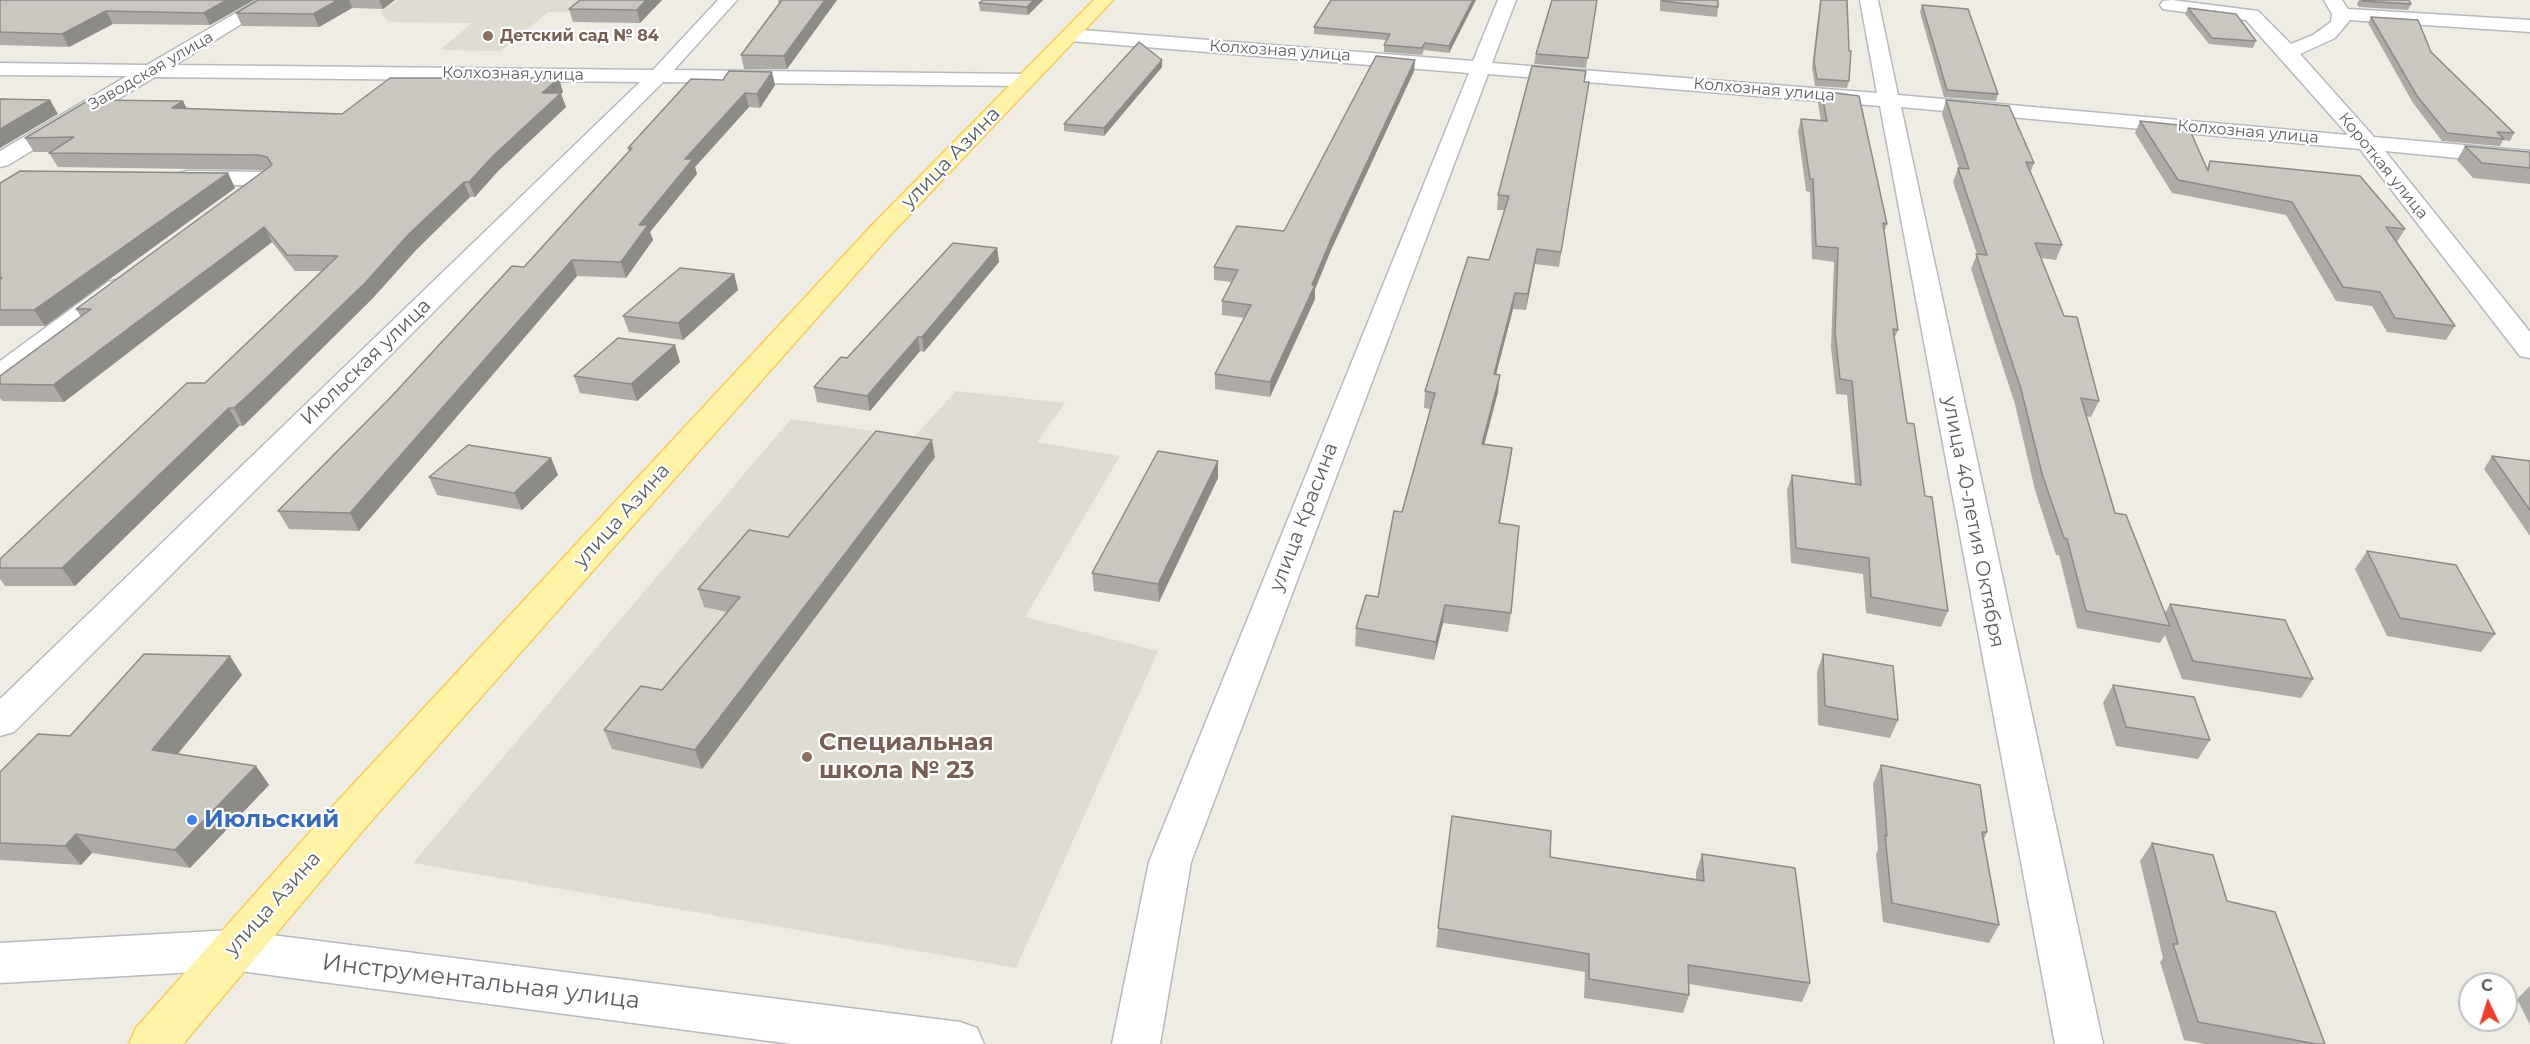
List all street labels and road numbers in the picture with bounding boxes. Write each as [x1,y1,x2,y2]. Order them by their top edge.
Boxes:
street label: Заводская улица [85,27,217,115]
street label: Колхозная улица [1209,36,1351,66]
street label: Колхозная улица [442,63,584,85]
street label: Колхозная улица [1693,74,1835,106]
street label: улица Азина [896,102,1006,214]
street label: Короткая улица [2334,109,2432,223]
street label: Колхозная улица [2177,116,2319,148]
street label: Июльская улица [296,294,436,430]
street label: улица 40-летия Октября [1937,394,2009,650]
street label: улица Красина [1265,439,1343,595]
street label: улица Азина [569,459,675,573]
street label: улица Азина [220,847,326,961]
street label: Инструментальная улица [320,948,642,1016]

